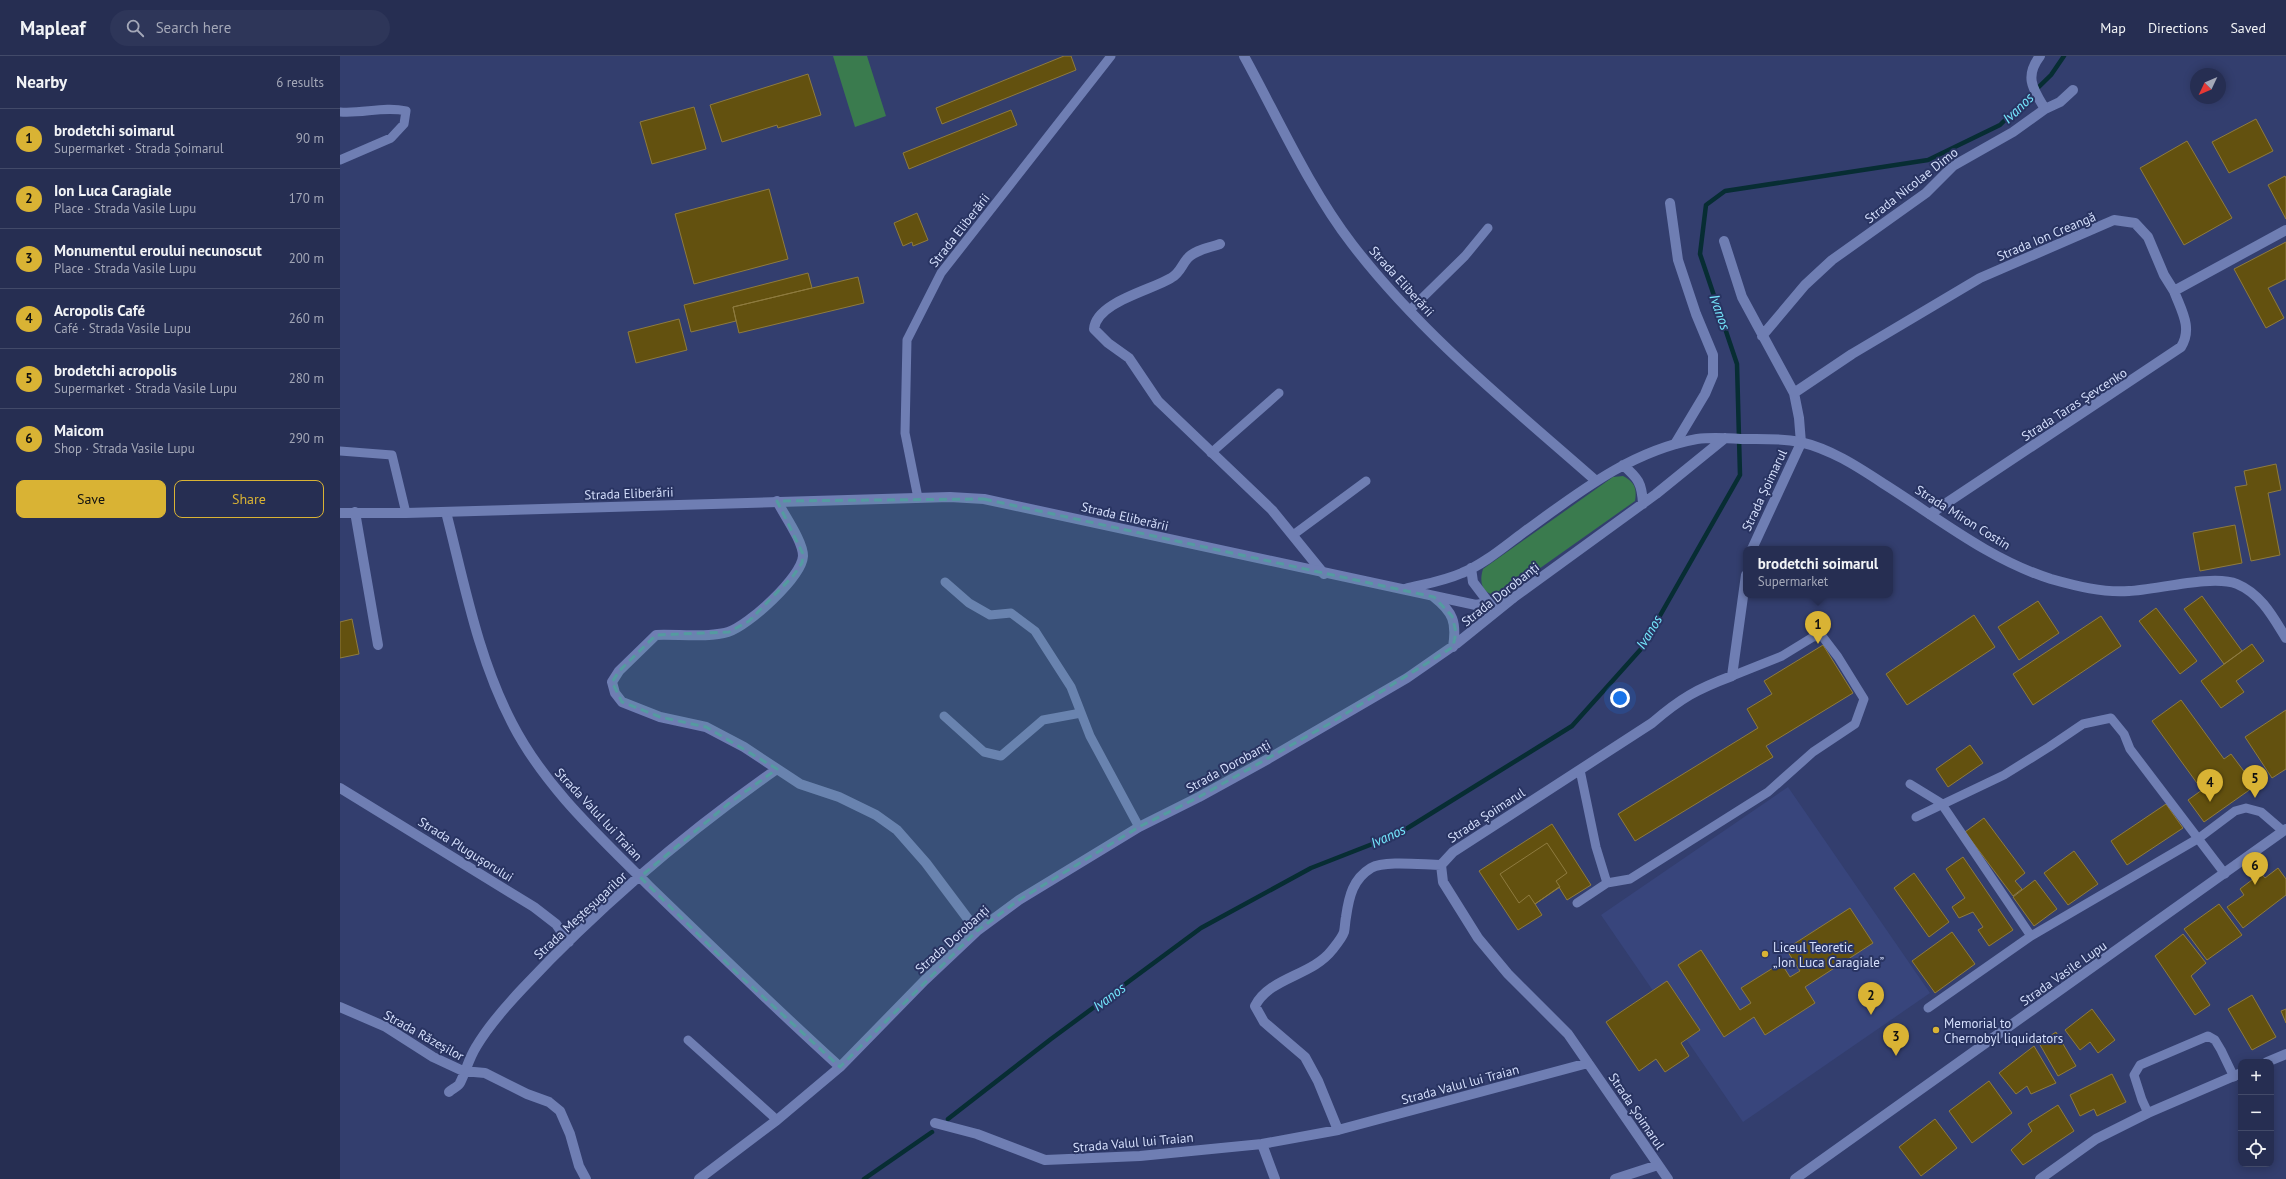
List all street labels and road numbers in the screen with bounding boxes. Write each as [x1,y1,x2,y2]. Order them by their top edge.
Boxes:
street label: Strada Nicolae Dimo [1861,144,1961,227]
street label: Strada Eliberării [925,190,994,271]
street label: Strada Ion Creangă [1994,208,2098,265]
street label: Strada Eliberării [1365,242,1438,320]
street label: Strada Taras Șevcenko [2018,364,2130,445]
street label: Strada Șoimarul [1738,446,1791,534]
street label: Strada Miron Costin [1912,481,2014,554]
street label: Strada Eliberării [584,483,674,504]
street label: Strada Eliberării [1080,498,1170,535]
street label: Strada Dorobanți [1458,559,1543,630]
street label: Strada Dorobanți [1183,736,1274,797]
street label: Strada Valul lui Traian [551,764,646,864]
street label: Strada Șoimarul [1444,784,1528,847]
street label: Strada Plugușorului [415,813,517,886]
street label: Strada Meșteșugarilor [530,867,631,963]
street label: Strada Dorobanți [912,901,993,977]
street label: Strada Vasile Lupu [2017,937,2110,1010]
street label: Strada Răzeșilor [380,1006,468,1065]
street label: Strada Valul lui Traian [1399,1061,1521,1108]
street label: Strada Șoimarul [1605,1070,1669,1153]
street label: Strada Valul lui Traian [1072,1129,1194,1156]

